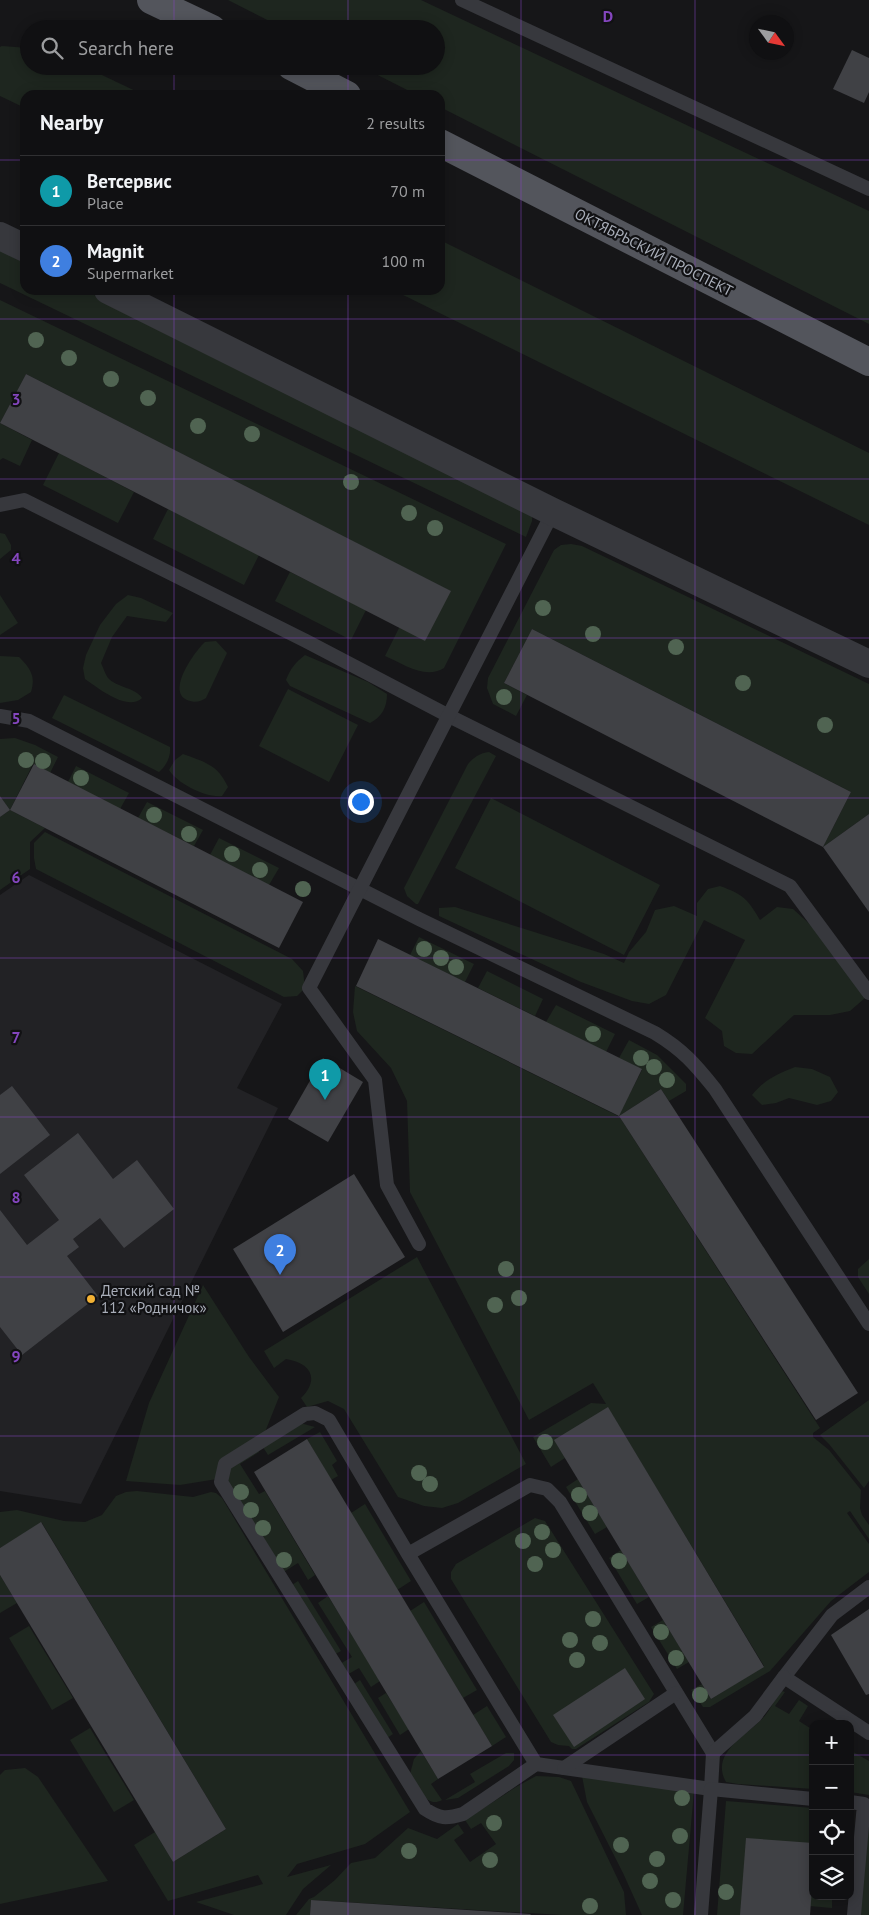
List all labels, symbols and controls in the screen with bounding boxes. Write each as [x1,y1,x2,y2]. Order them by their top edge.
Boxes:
text: D [603,6,613,26]
north arrow [749,15,794,60]
search box [20,20,445,75]
icon: search [38,34,66,62]
text: Search here [78,36,174,60]
text: Nearby [40,109,103,136]
text: 2 results [366,113,425,133]
text: Ветсервис [87,169,172,193]
text: 1 [51,181,61,201]
text: 70 m [390,181,425,201]
text: Place [87,193,124,213]
street label: ОКТЯБРЬСКИЙ ПРОСПЕКТ [572,204,737,301]
text: Magnit [87,239,144,263]
text: 2 [51,251,61,271]
text: 100 m [382,251,425,271]
text: Supermarket [87,263,174,283]
text: 3 [11,389,21,409]
text: 4 [11,548,21,568]
text: 5 [11,708,21,728]
your location [348,789,374,815]
text: 6 [11,867,21,887]
text: 7 [11,1027,21,1047]
pin: 1 [309,1059,341,1100]
text: 8 [11,1187,21,1207]
pin: 2 [264,1234,296,1275]
place label: Детский сад № 112 «Родничок» [101,1281,207,1317]
marker: Детский сад № 112 «Родничок» [85,1293,97,1305]
text: 9 [11,1346,21,1366]
map controls [809,1720,854,1900]
button: + [809,1720,854,1765]
button: − [809,1765,854,1810]
button: locate [809,1810,854,1855]
button: layers [809,1855,854,1900]

